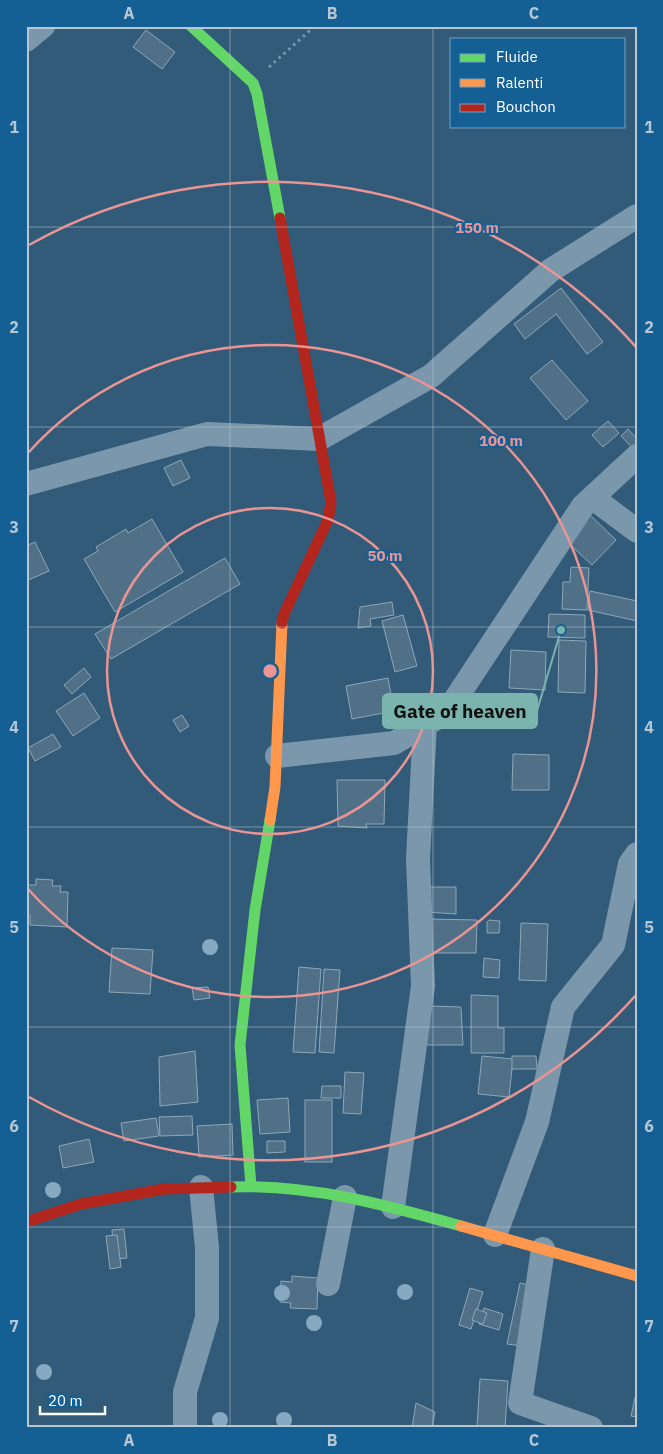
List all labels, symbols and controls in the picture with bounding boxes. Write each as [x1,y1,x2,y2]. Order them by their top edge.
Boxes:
text: A [124,3,135,23]
text: B [327,3,338,23]
text: C [529,3,539,23]
legend [450,38,626,128]
text: Fluide [496,47,538,66]
text: Ralenti [496,73,543,92]
text: Bouchon [496,97,556,116]
text: 1 [9,117,19,137]
text: 1 [644,117,654,137]
text: 150 m [455,218,499,237]
text: 2 [9,317,19,337]
text: 2 [644,317,654,337]
text: 100 m [479,431,523,450]
text: 3 [9,517,19,537]
text: 3 [644,517,654,537]
text: 50 m [368,546,402,565]
centre of rings [261,662,279,680]
callout: Gate of heaven [383,694,537,728]
text: Gate of heaven [393,699,527,723]
text: 4 [9,717,19,737]
text: 4 [644,717,654,737]
text: 5 [9,917,19,937]
text: 5 [644,917,654,937]
text: 6 [9,1116,19,1136]
text: 6 [644,1116,654,1136]
text: 7 [9,1316,19,1336]
text: 7 [644,1316,654,1336]
scale bar [40,1384,105,1416]
text: 20 m [48,1391,83,1410]
text: A [124,1430,135,1450]
text: B [327,1430,338,1450]
text: C [529,1430,539,1450]

